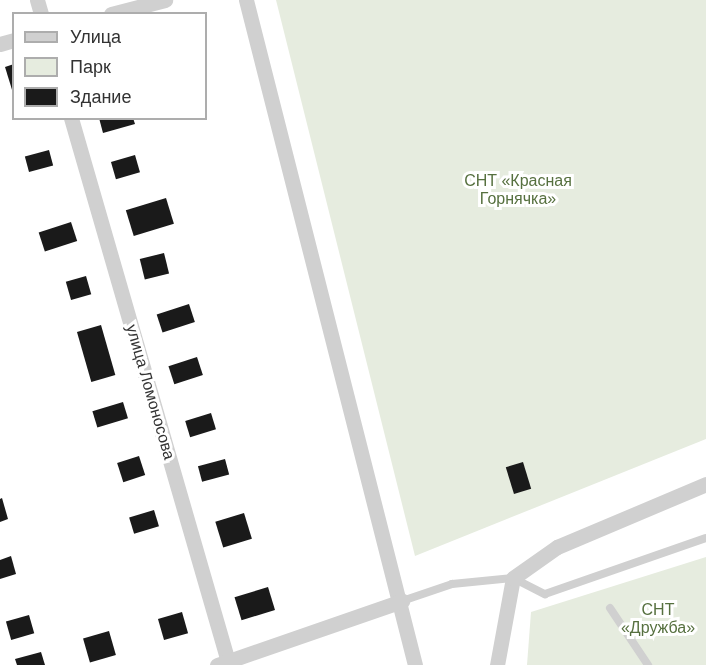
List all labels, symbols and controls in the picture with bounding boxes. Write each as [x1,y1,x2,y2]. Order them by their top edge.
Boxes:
legend [12,12,207,120]
text: Улица [70,27,121,47]
text: Парк [70,57,111,77]
text: Здание [70,87,131,107]
park label: СНТ «Красная Горнячка» [464,171,572,209]
street label: улица Ломоносова [122,322,178,462]
park label: СНТ «Дружба» [621,600,695,638]

